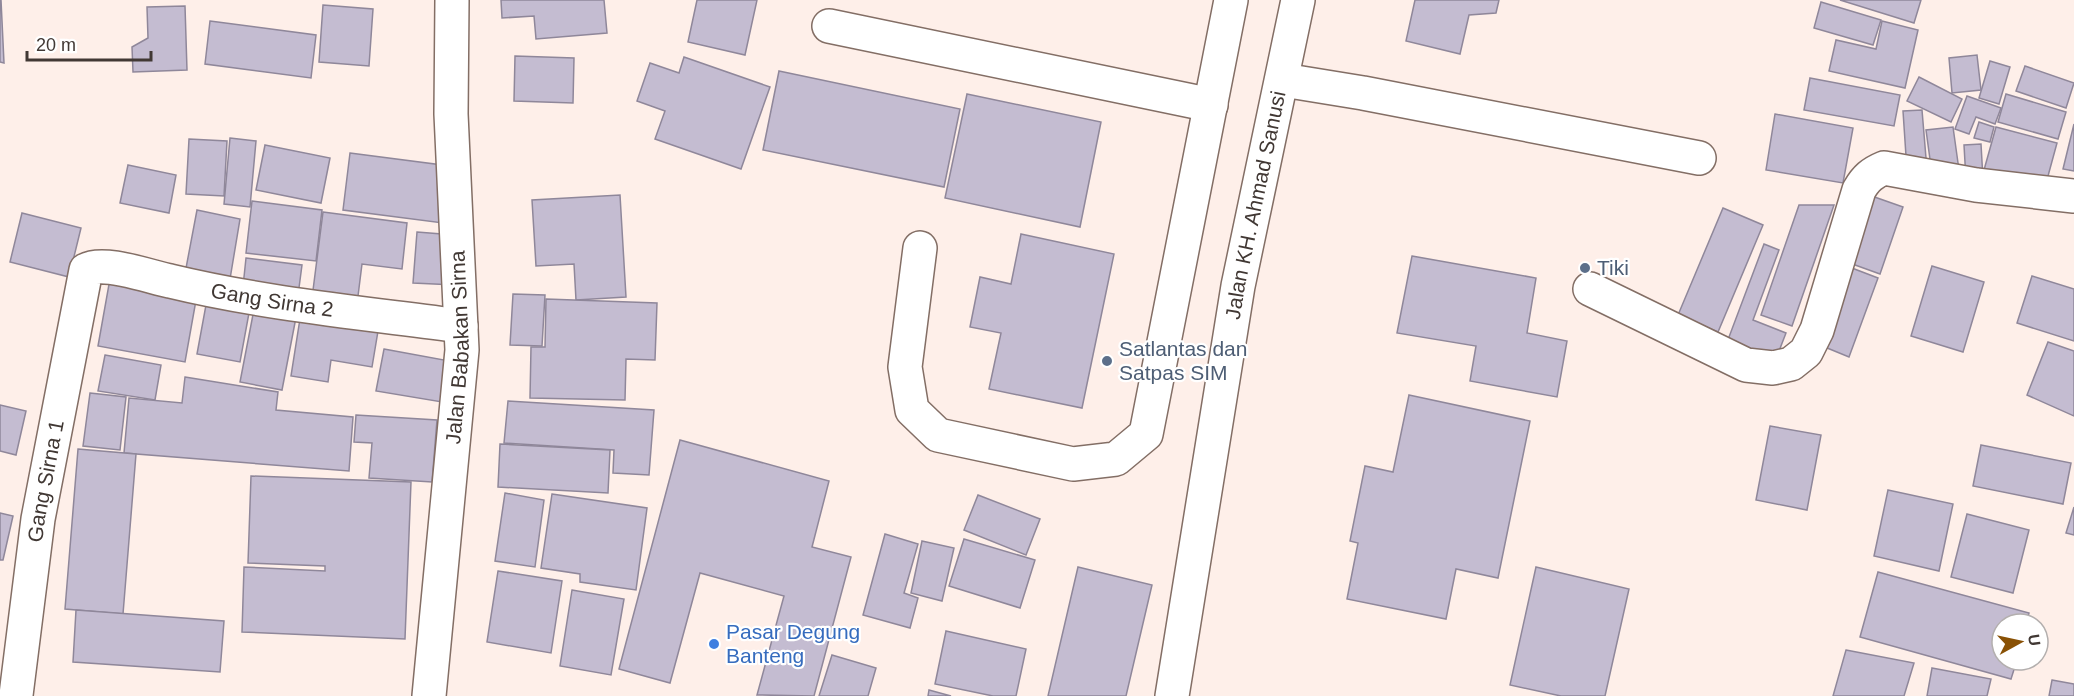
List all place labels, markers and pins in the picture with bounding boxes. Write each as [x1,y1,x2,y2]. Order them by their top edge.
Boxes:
place label: Tiki [1597,256,1629,279]
marker: Tiki [1578,261,1592,275]
place label: Satlantas dan Satpas SIM [1119,337,1247,384]
marker: Satlantas dan Satpas SIM [1100,354,1114,368]
place label: Pasar Degung Banteng [726,620,860,667]
marker: Pasar Degung Banteng [707,637,721,651]

